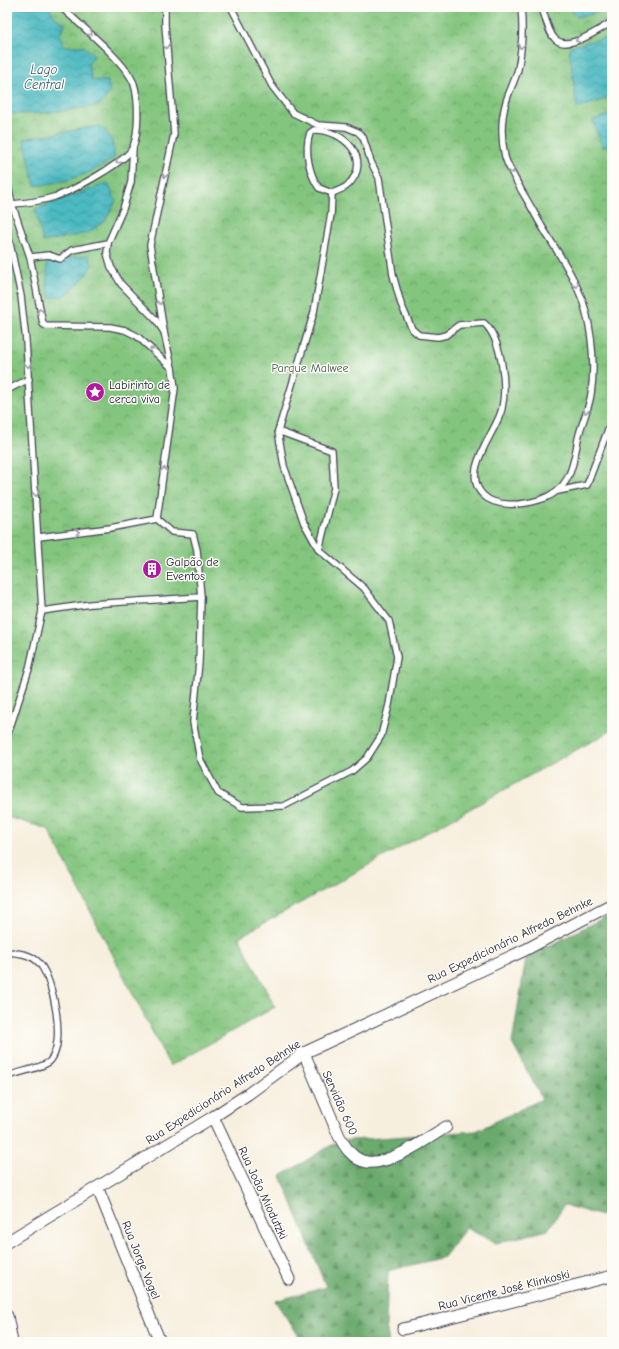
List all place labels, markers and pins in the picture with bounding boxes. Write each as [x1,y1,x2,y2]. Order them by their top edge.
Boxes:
place label: Labirinto de cerca viva [109,378,170,406]
place icon: Labirinto de cerca viva [84,381,106,403]
place label: Galpão de Eventos [166,555,219,583]
building icon: Galpão de Eventos [141,558,163,580]

